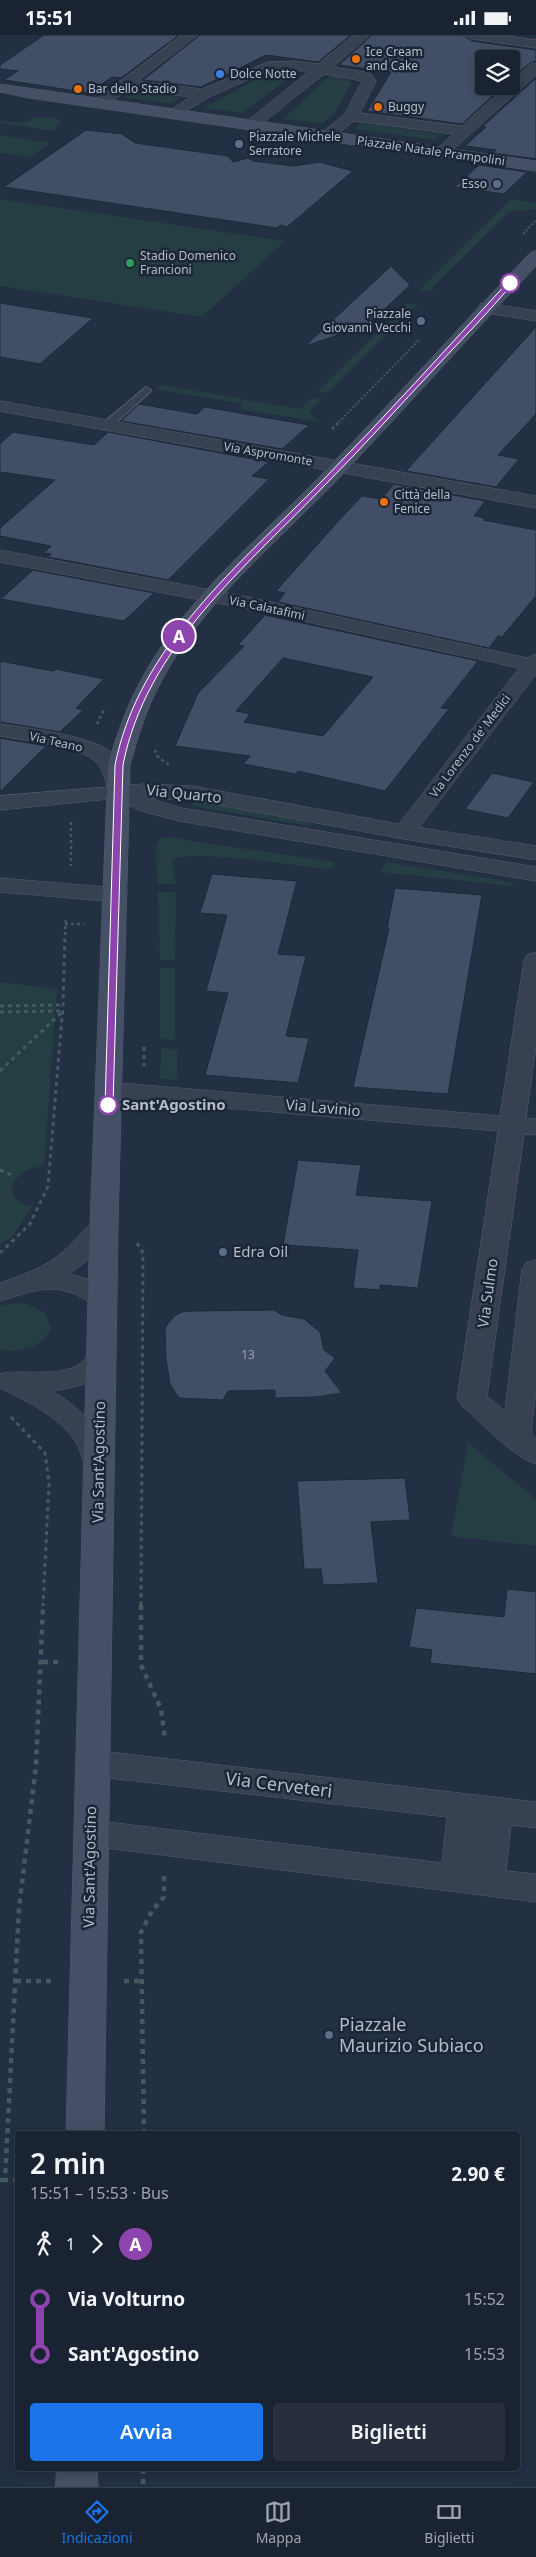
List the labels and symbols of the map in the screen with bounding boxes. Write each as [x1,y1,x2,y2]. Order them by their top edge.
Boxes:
place label: Ice Cream and Cake [366,43,423,74]
marker: Ice Cream and Cake [350,53,362,65]
place label: Dolce Notte [230,65,297,82]
marker: Dolce Notte [214,68,226,80]
place label: Bar dello Stadio [88,80,177,97]
marker: Bar dello Stadio [72,83,84,95]
place label: Buggy [388,98,425,115]
marker: Buggy [372,101,384,113]
place label: Piazzale Michele Serratore [249,128,341,159]
street label: Piazzale Natale Prampolini [356,132,506,169]
marker: Piazzale Michele Serratore [233,138,245,150]
place label: Esso [462,175,487,192]
marker: Esso [491,178,503,190]
place label: Stadio Domenico Francioni [140,247,236,278]
marker: Stadio Domenico Francioni [124,257,136,269]
unlabelled marker [500,273,520,293]
place label: Piazzale Giovanni Vecchi [323,305,411,336]
marker: Piazzale Giovanni Vecchi [415,315,427,327]
street label: Via Aspromonte [222,437,314,470]
place label: Città della Fenice [394,486,450,517]
marker: Città della Fenice [378,496,390,508]
street label: Via Calatafimi [228,591,306,624]
line badge: A [163,620,195,652]
street label: Via Lorenzo de' Medici [425,690,514,801]
street label: Via Teano [28,727,84,756]
street label: Via Quarto [146,779,223,807]
place label: Sant'Agostino [122,1094,226,1114]
street label: Via Lavinio [285,1094,361,1120]
marker: Sant'Agostino [98,1095,118,1115]
place label: Edra Oil [233,1241,288,1261]
marker: Edra Oil [217,1246,229,1258]
street label: Via Sulmo [472,1257,502,1329]
house number: 13 [241,1346,255,1363]
street label: Via Sant'Agostino [87,1401,109,1523]
street label: Via Cerveteri [224,1766,334,1802]
street label: Via Sant'Agostino [78,1806,100,1928]
place label: Piazzale Maurizio Subiaco [339,2012,484,2057]
marker: Piazzale Maurizio Subiaco [323,2029,335,2041]

